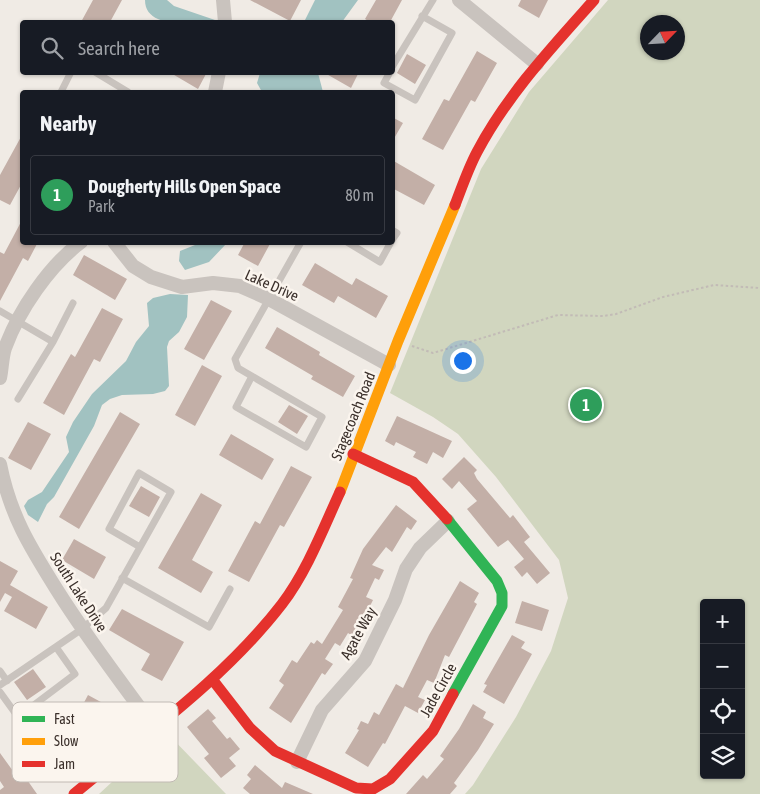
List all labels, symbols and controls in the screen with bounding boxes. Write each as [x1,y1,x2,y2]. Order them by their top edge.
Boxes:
north arrow [640,15,685,60]
search box [20,20,395,75]
icon: search [38,34,66,62]
text: Search here [78,37,160,59]
text: Nearby [40,111,96,135]
text: Dougherty Hills Open Space [88,175,281,197]
text: 1 [53,186,61,204]
text: 80 m [345,186,374,204]
text: Park [88,197,115,215]
street label: Lake Drive [242,266,302,304]
your location [450,348,476,374]
street label: Stagecoach Road [328,369,378,463]
pin: 1 [570,386,602,424]
street label: South Lake Drive [47,549,111,635]
map controls [700,599,745,779]
button: + [700,599,745,644]
street label: Agate Way [337,604,379,662]
button: − [700,644,745,689]
street label: Jade Circle [416,660,460,720]
button: locate [700,689,745,734]
legend [12,702,178,782]
text: Fast [54,711,75,727]
text: Slow [54,733,79,749]
button: layers [700,734,745,779]
text: Jam [54,756,75,772]

